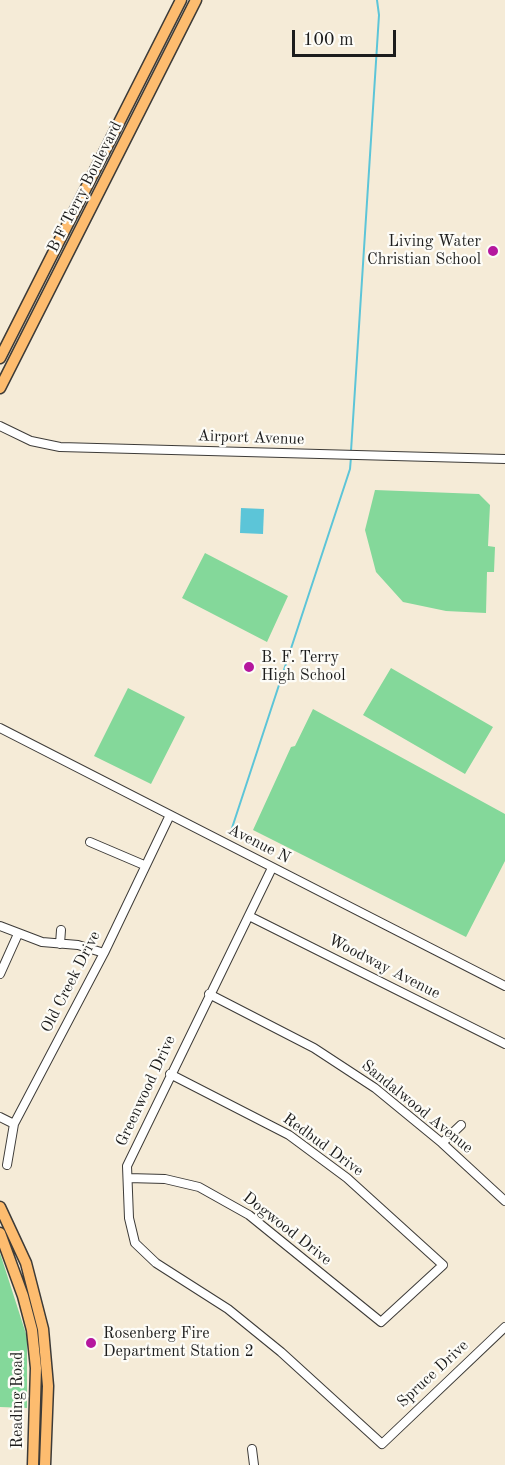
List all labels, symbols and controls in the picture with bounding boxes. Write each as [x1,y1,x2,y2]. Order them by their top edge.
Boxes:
scale bar [295,18,398,56]
text: 100 m [303,31,354,49]
street label: B F Terry Boulevard [44,118,126,256]
place label: Living Water Christian School [367,232,481,270]
marker: Living Water Christian School [486,244,500,258]
street label: Airport Avenue [197,427,305,449]
place label: B. F. Terry High School [261,648,346,686]
marker: B. F. Terry High School [242,660,256,674]
street label: Avenue N [225,820,293,868]
street label: Old Creek Drive [37,928,105,1036]
street label: Woodway Avenue [325,931,443,1003]
street label: Greenwood Drive [112,1032,180,1150]
street label: Sandalwood Avenue [357,1056,477,1158]
street label: Redbud Drive [279,1109,367,1181]
street label: Dogwood Drive [239,1188,335,1270]
place label: Rosenberg Fire Department Station 2 [103,1324,254,1362]
marker: Rosenberg Fire Department Station 2 [84,1336,98,1350]
street label: Spruce Drive [393,1336,473,1412]
street label: Reading Road [8,1352,28,1448]

